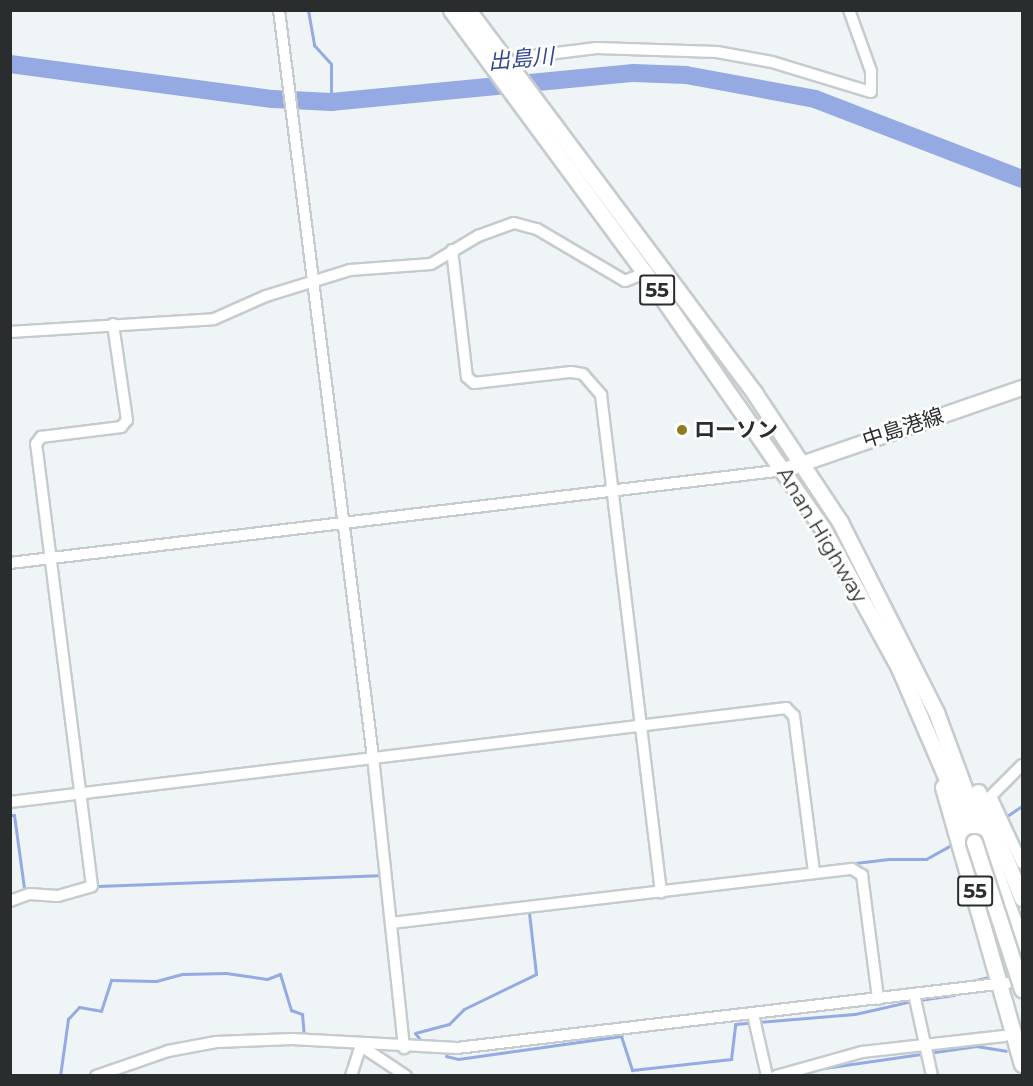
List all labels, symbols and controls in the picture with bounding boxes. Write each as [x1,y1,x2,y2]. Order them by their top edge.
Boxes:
water label: 出島川 [487,43,555,75]
road number: 55 [639,273,675,307]
street label: 中島港線 [859,403,947,453]
place label: ローソン [694,417,778,443]
marker: ローソン [675,423,689,437]
street label: Anan Highway [772,463,872,607]
road number: 55 [957,874,993,908]

